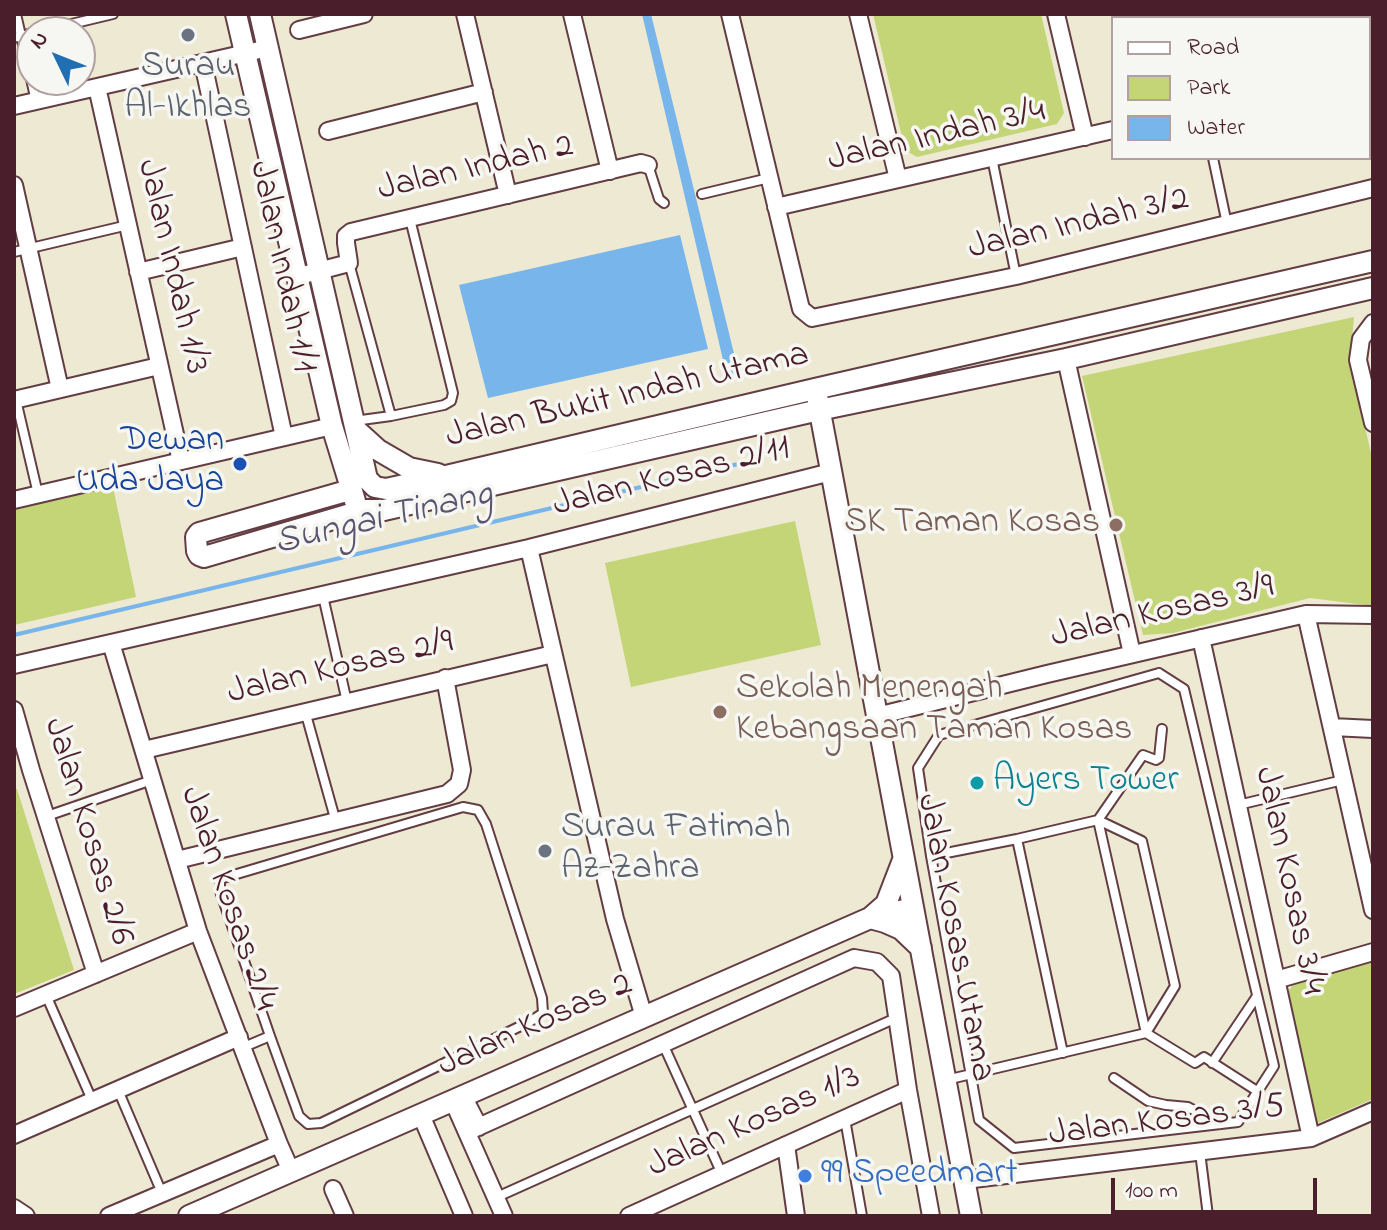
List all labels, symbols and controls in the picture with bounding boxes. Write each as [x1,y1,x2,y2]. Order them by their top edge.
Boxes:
north arrow [16,16,96,96]
legend [1111,16,1371,160]
text: N [23,25,57,57]
marker: Surau Al-Ikhlas [179,26,197,44]
text: Road [1187,31,1239,66]
place label: Surau Al-Ikhlas [125,47,251,132]
text: Park [1187,71,1230,106]
street label: Jalan Indah 3/4 [824,92,1050,184]
text: Water [1187,111,1245,146]
street label: Jalan Indah 2 [374,127,578,213]
street label: Jalan Indah 1/3 [124,156,216,378]
street label: Jalan Indah 1/1 [236,157,324,377]
street label: Jalan Indah 3/2 [964,180,1194,272]
street label: Jalan Bukit Indah Utama [442,335,814,461]
place label: Dewan Uda Jaya [76,421,224,506]
street label: Jalan Kosas 2/11 [549,429,795,529]
marker: Dewan Uda Jaya [231,455,249,473]
water label: Sungai Tinang [271,474,497,568]
place label: SK Taman Kosas [844,503,1100,547]
marker: SK Taman Kosas [1107,516,1125,534]
street label: Jalan Kosas 3/9 [1047,567,1279,661]
street label: Jalan Kosas 2/9 [224,623,458,717]
place label: Sekolah Menengah Kebangsaan Taman Kosas [736,669,1132,754]
marker: Sekolah Menengah Kebangsaan Taman Kosas [711,703,729,721]
street label: Jalan Kosas 2/6 [31,713,141,951]
place label: Ayers Tower [993,761,1179,805]
street label: Jalan Kosas 3/4 [1242,763,1332,999]
marker: Ayers Tower [968,774,986,792]
street label: Jalan Kosas 2/4 [167,781,285,1017]
street label: Jalan Kosas Utama [904,790,1002,1086]
place label: Surau Fatimah Az-Zahra [561,808,790,893]
marker: Surau Fatimah Az-Zahra [536,842,554,860]
street label: Jalan Kosas 2 [432,965,640,1089]
street label: Jalan Kosas 1/3 [642,1058,868,1190]
street label: Jalan Kosas 3/5 [1047,1087,1287,1159]
place label: 99 Speedmart [821,1154,1017,1198]
scale bar [1115,1162,1321,1212]
marker: 99 Speedmart [796,1167,814,1185]
text: 100 m [1125,1174,1178,1209]

